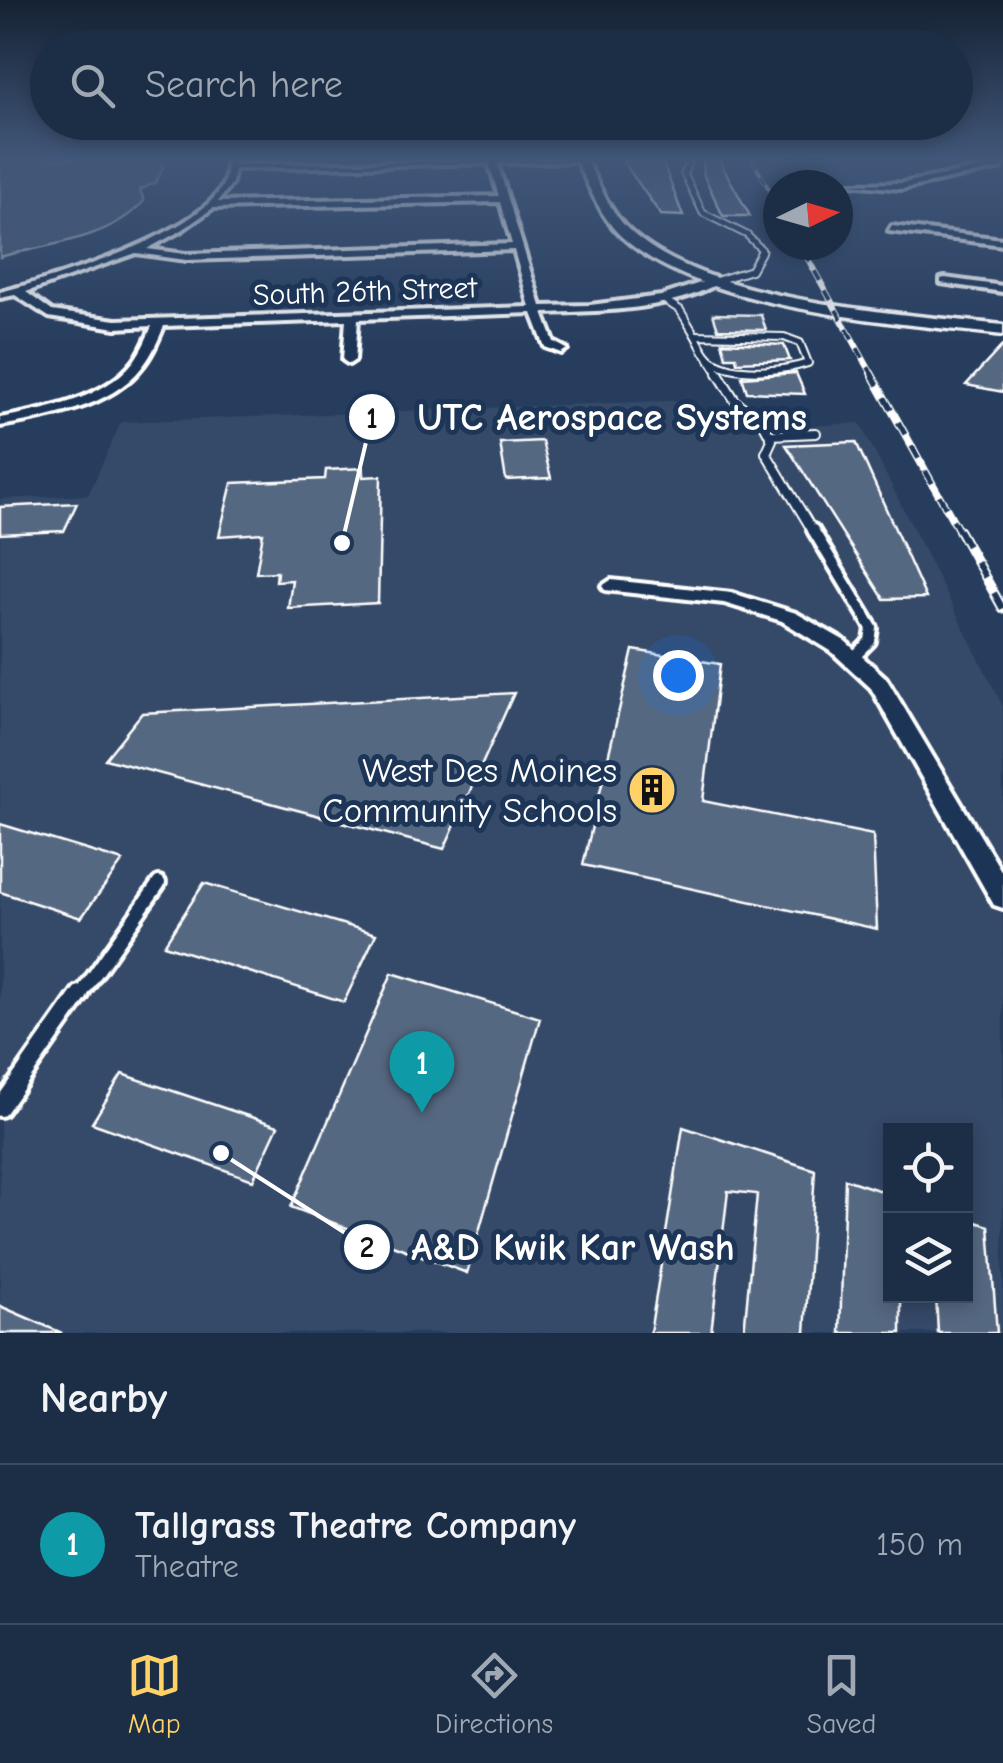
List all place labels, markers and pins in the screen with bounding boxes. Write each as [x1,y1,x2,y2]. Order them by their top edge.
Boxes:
callout: UTC Aerospace Systems [347,383,827,451]
place label: West Des Moines Community Schools [322,750,617,831]
building icon: West Des Moines Community Schools [626,764,678,816]
pin: 1 [390,1030,454,1113]
callout: A&D Kwik Kar Wash [342,1213,755,1281]

